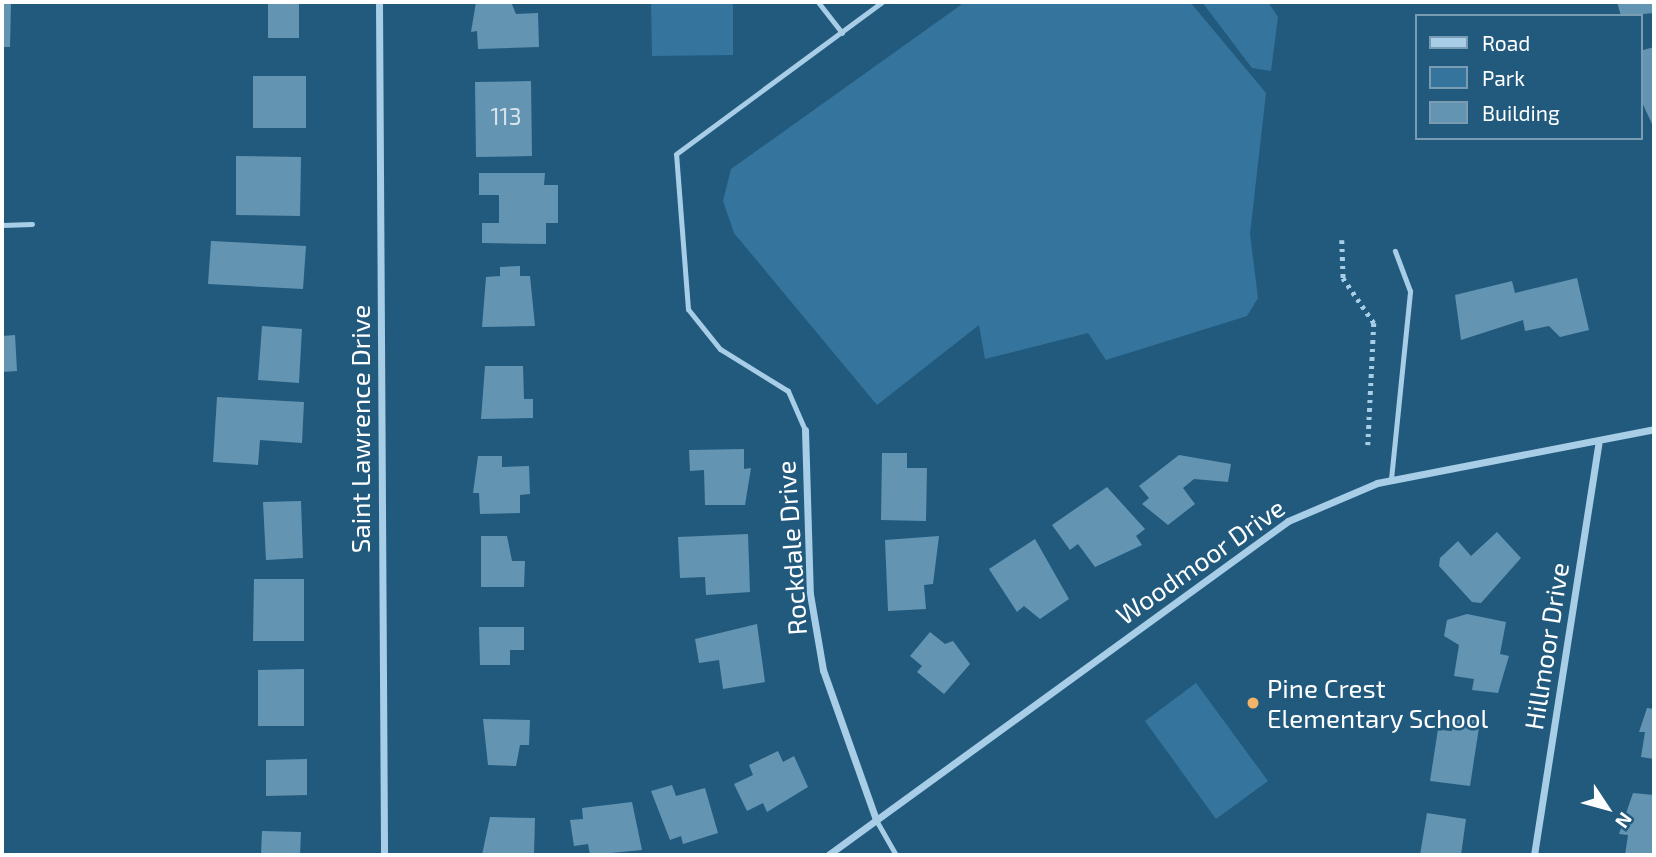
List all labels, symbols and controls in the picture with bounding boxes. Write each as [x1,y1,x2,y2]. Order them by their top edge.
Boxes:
legend [1414,14,1642,140]
text: Road [1482,30,1530,55]
text: Park [1482,65,1525,90]
text: Building [1482,100,1560,125]
house number: 113 [490,102,522,130]
street label: Saint Lawrence Drive [344,305,376,553]
street label: Rockdale Drive [769,460,813,636]
street label: Woodmoor Drive [1110,491,1290,631]
street label: Hillmoor Drive [1517,560,1575,732]
place label: Pine Crest Elementary School [1267,672,1489,734]
marker: Pine Crest Elementary School [1245,695,1261,711]
north arrow [1572,773,1642,843]
text: N [1611,808,1638,833]

